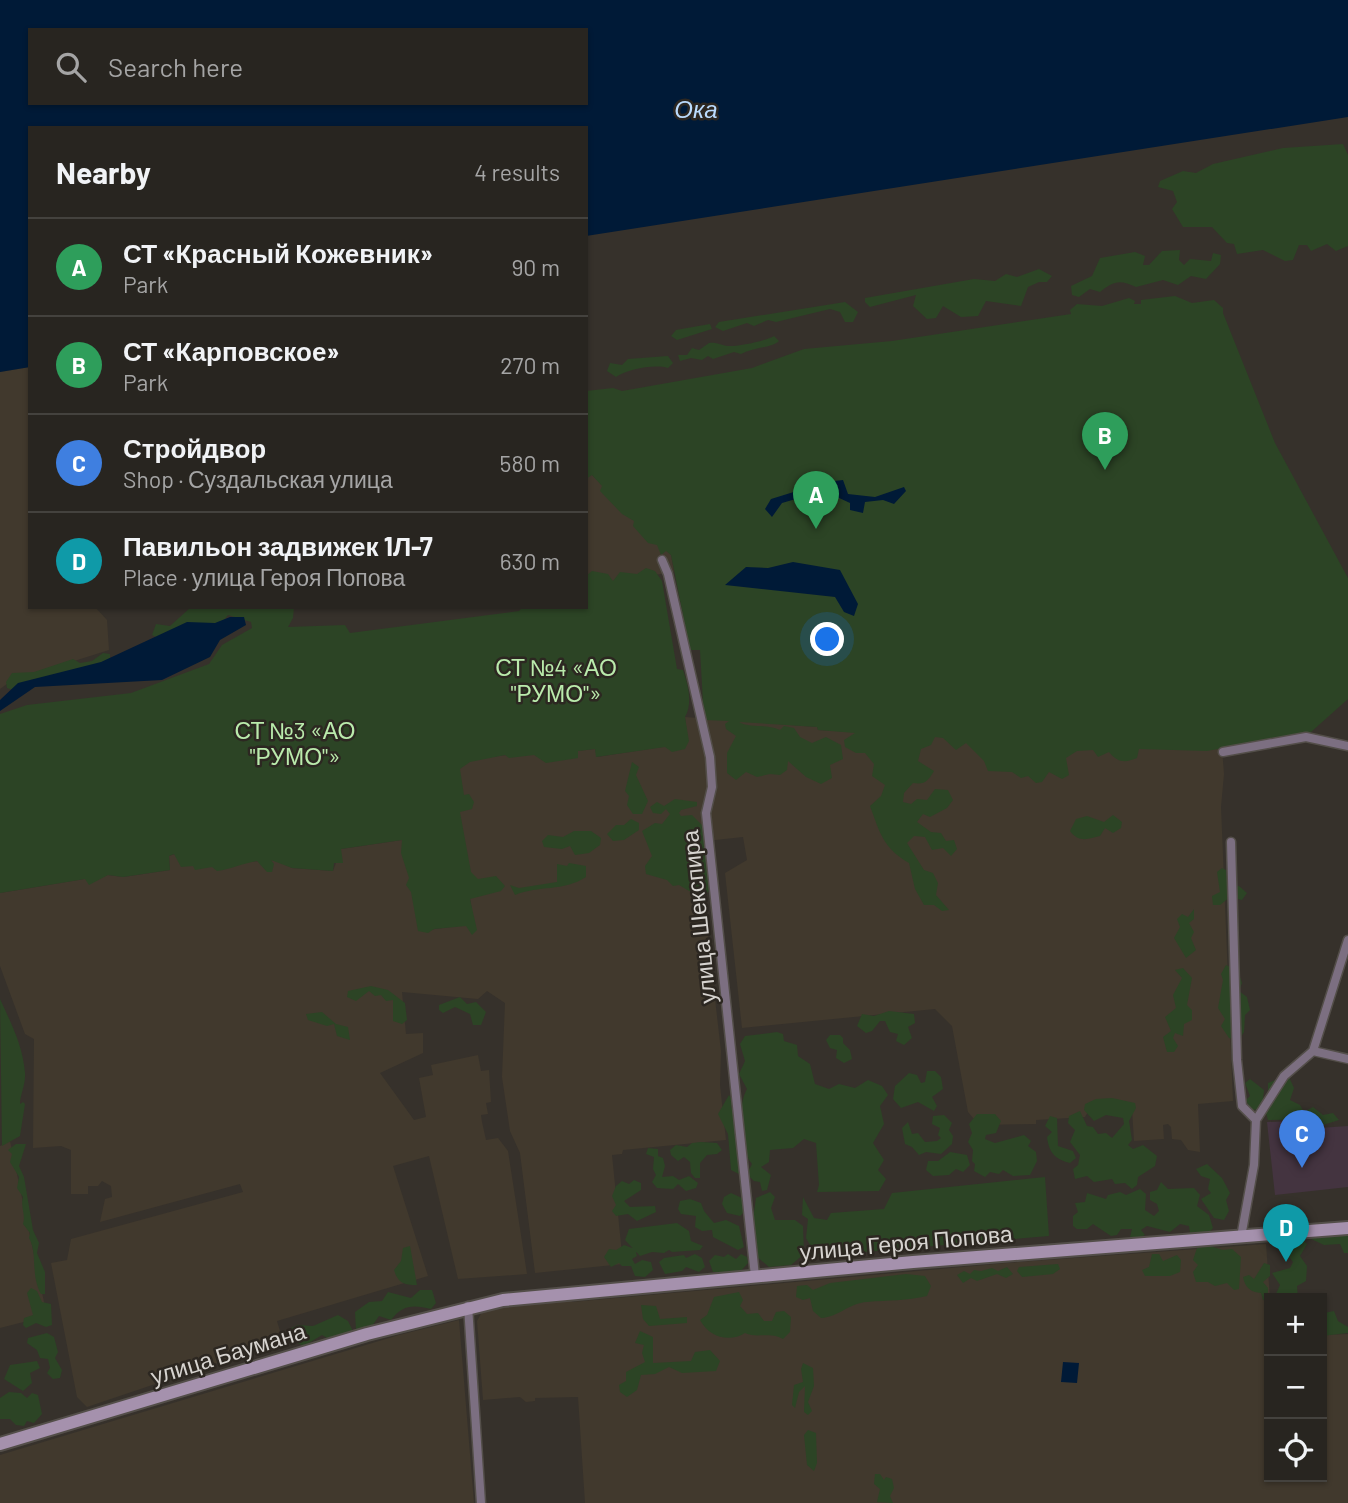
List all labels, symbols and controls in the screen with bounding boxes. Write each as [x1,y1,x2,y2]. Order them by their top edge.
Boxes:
search box [28,28,588,105]
icon: search [52,48,90,86]
text: Search here [108,51,243,82]
water label: Ока [674,94,718,123]
text: Nearby [56,154,151,190]
text: 4 results [474,158,560,186]
text: СТ «Красный Кожевник» [123,237,433,268]
text: A [71,253,87,281]
text: 90 m [511,253,560,281]
text: Park [123,270,168,298]
text: СТ «Карповское» [123,335,340,366]
text: B [72,351,86,379]
text: 270 m [500,351,560,379]
text: Park [123,368,168,396]
pin: B [1082,412,1128,470]
text: Стройдвор [123,432,266,463]
text: C [72,449,86,477]
text: 580 m [500,449,560,477]
text: Shop · Суздальская улица [123,465,393,493]
pin: A [793,471,839,529]
text: Павильон задвижек 1Л-7 [123,530,433,561]
text: D [72,547,86,575]
text: 630 m [500,547,560,575]
text: Place · улица Героя Попова [123,563,405,591]
your location [810,622,844,656]
park label: СТ №4 «АО "РУМО"» [495,653,617,707]
park label: СТ №3 «АО "РУМО"» [235,716,355,770]
street label: улица Шекспира [675,829,721,1005]
pin: C [1279,1110,1325,1168]
pin: D [1263,1204,1309,1262]
street label: улица Героя Попова [798,1219,1014,1265]
map controls [1264,1293,1327,1482]
button: + [1264,1293,1327,1356]
street label: улица Баумана [147,1316,309,1390]
button: − [1264,1356,1327,1419]
button: locate [1264,1419,1327,1482]

